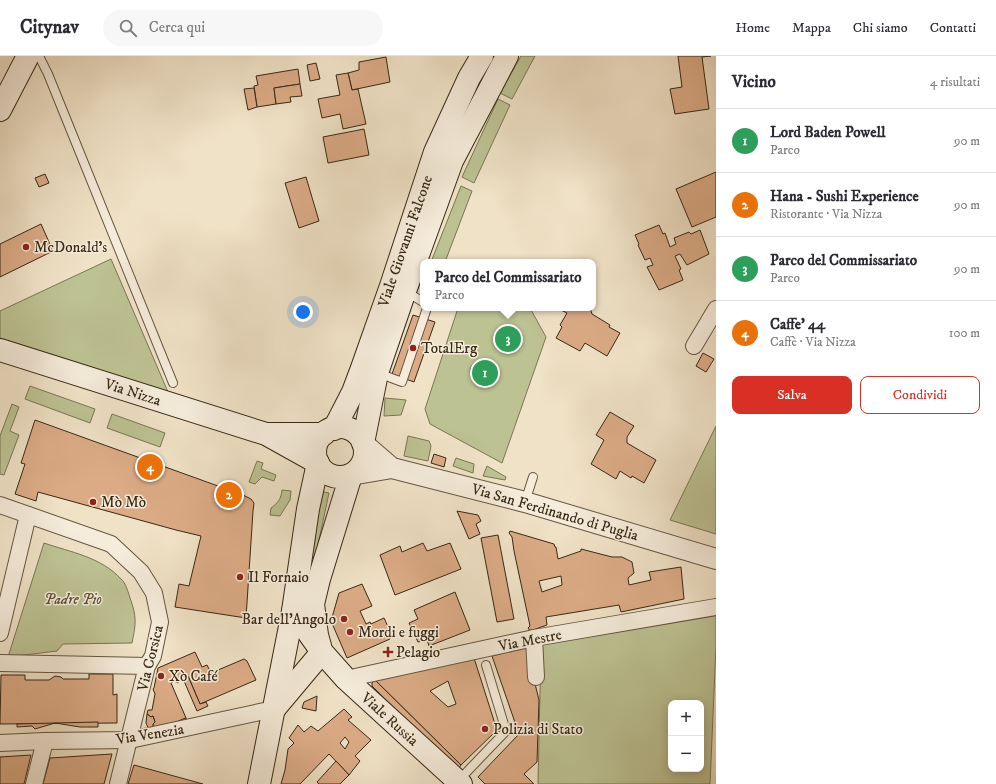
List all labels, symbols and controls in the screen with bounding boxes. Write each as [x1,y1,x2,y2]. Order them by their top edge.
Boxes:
search box [103,10,383,46]
text: Citynav [20,16,79,39]
icon: search [117,17,139,39]
text: Cerca qui [149,18,205,37]
text: Home [735,19,770,37]
text: Mappa [792,19,831,37]
text: Chi siamo [853,19,908,37]
text: Contatti [930,19,976,37]
text: Vicino [732,71,776,93]
text: 4 risultati [930,74,980,90]
text: Lord Baden Powell [770,123,885,142]
text: 1 [743,133,747,149]
text: 90 m [954,133,980,149]
text: Parco [770,142,800,158]
street label: Viale Giovanni Falcone [374,173,437,311]
text: Hana - Sushi Experience [770,187,919,206]
text: 2 [742,197,748,213]
text: 90 m [954,197,980,213]
text: Ristorante · Via Nizza [770,206,882,222]
place label: McDonald's [34,238,107,257]
marker: McDonald's [21,242,31,252]
text: Parco del Commissariato [770,251,917,270]
popup [420,259,596,311]
text: 3 [743,261,747,277]
text: 90 m [954,261,980,277]
text: Parco del Commissariato [435,268,582,287]
text: Parco [770,270,800,286]
text: Parco [435,287,464,303]
your location [293,302,313,322]
text: Caffe' 44 [770,315,825,334]
pin: 3 [495,324,521,354]
text: 4 [741,325,749,341]
text: 100 m [949,325,980,341]
text: Caffè · Via Nizza [770,334,856,350]
place label: TotalErg [421,339,478,358]
marker: TotalErg [408,343,418,353]
pin: 1 [472,358,498,388]
street label: Via Nizza [101,374,164,411]
button: Salva [732,376,852,414]
button: Condividi [860,376,980,414]
pin: 4 [137,452,163,482]
street label: Via San Ferdinando di Puglia [468,479,641,546]
pin: 2 [216,480,242,510]
place label: Mò Mò [101,493,146,512]
marker: Mò Mò [88,497,98,507]
place label: Il Fornaio [248,568,309,587]
marker: Il Fornaio [235,572,245,582]
park label: Padre Pio [44,590,102,609]
place label: Bar dell'Angolo [242,610,336,629]
marker: Bar dell'Angolo [339,614,349,624]
street label: Via Corsica [133,623,168,694]
place label: Mordi e fuggi [358,623,439,642]
street label: Via Mestre [496,625,563,656]
marker: Mordi e fuggi [345,627,355,637]
place label: Pelagio [396,643,440,662]
marker: Pelagio [383,647,393,657]
place label: Xò Café [169,667,218,686]
marker: Xò Café [156,671,166,681]
street label: Viale Russia [356,688,423,751]
map controls [668,700,704,772]
button: + [668,700,704,736]
street label: Via Venezia [114,720,186,749]
place label: Polizia di Stato [493,720,583,739]
marker: Polizia di Stato [480,724,490,734]
button: − [668,736,704,772]

